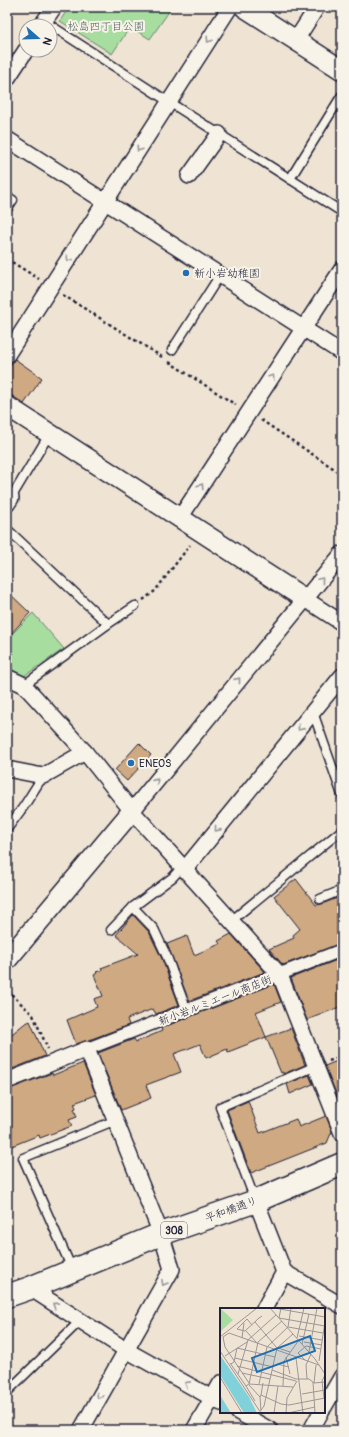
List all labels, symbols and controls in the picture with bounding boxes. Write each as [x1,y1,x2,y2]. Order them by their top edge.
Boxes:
north arrow [18,18,58,58]
park label: 松島四丁目公園 [68,20,145,33]
text: N [39,36,54,47]
one-way arrow [206,36,214,43]
one-way arrow [136,145,143,152]
one-way arrow [66,255,73,262]
place label: 新小岩幼稚園 [194,267,260,280]
marker: 新小岩幼稚園 [181,268,191,278]
one-way arrow [267,374,274,381]
one-way arrow [196,483,203,490]
one-way arrow [316,577,323,584]
one-way arrow [234,678,241,685]
one-way arrow [297,724,304,731]
place label: ENEOS [139,757,172,770]
marker: ENEOS [126,758,136,768]
one-way arrow [152,778,159,786]
one-way arrow [215,824,222,832]
street label: 新小岩ルミエール商店街 [157,973,274,1028]
street label: 平和橋通り [203,1194,259,1225]
road number: 308 [161,1222,187,1238]
one-way arrow [161,1279,168,1286]
one-way arrow [52,1302,59,1309]
inset map [220,1308,325,1413]
one-way arrow [184,1381,191,1388]
one-way arrow [97,1392,104,1400]

